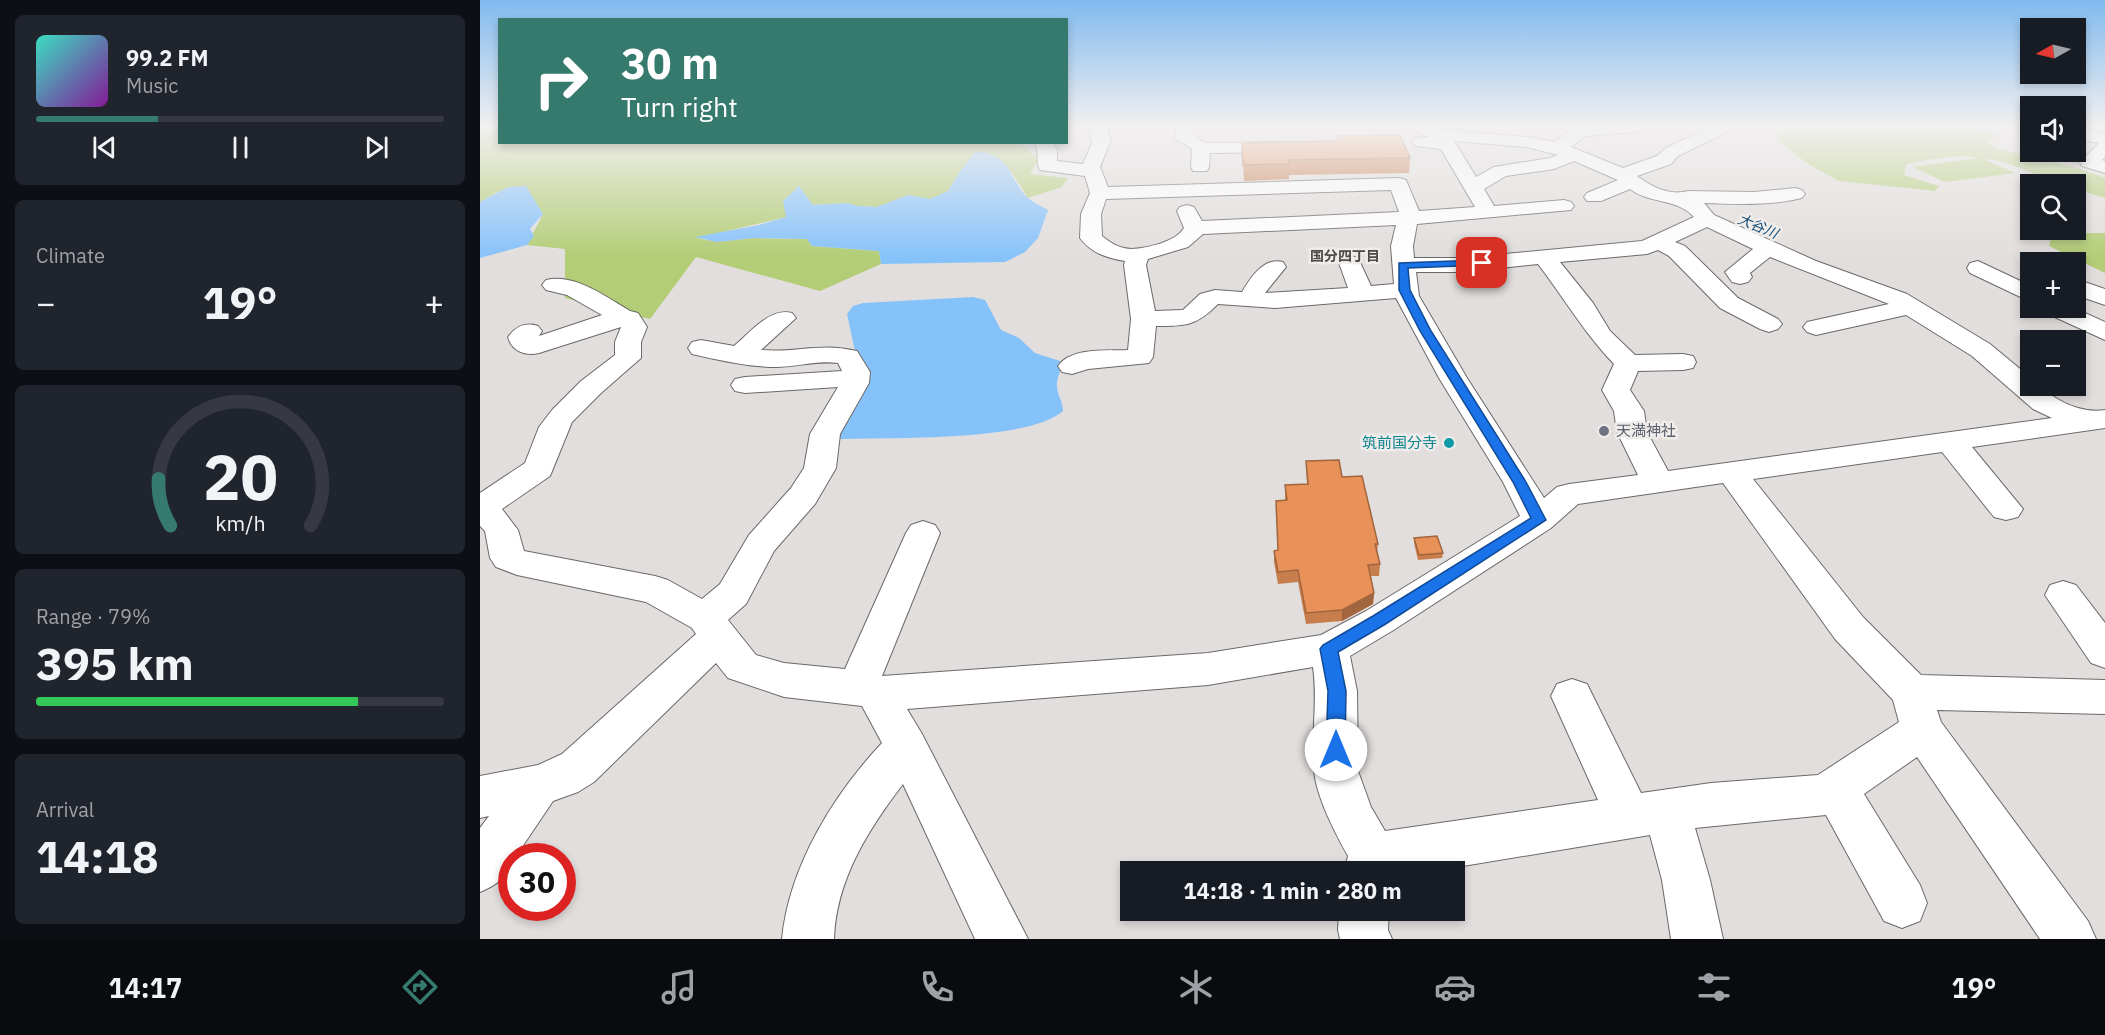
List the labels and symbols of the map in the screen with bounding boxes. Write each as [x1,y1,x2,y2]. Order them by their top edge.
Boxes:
north arrow [2020,18,2086,84]
water label: 大谷川 [1735,210,1783,243]
pin [1456,237,1507,288]
district label: 国分四丁目 [1310,247,1380,265]
place label: 天満神社 [1616,421,1676,440]
marker: 天満神社 [1597,424,1611,438]
place label: 筑前国分寺 [1362,433,1437,452]
marker: 筑前国分寺 [1442,436,1456,450]
position arrow [1304,718,1368,782]
speed limit sign: 30 [498,843,576,921]

